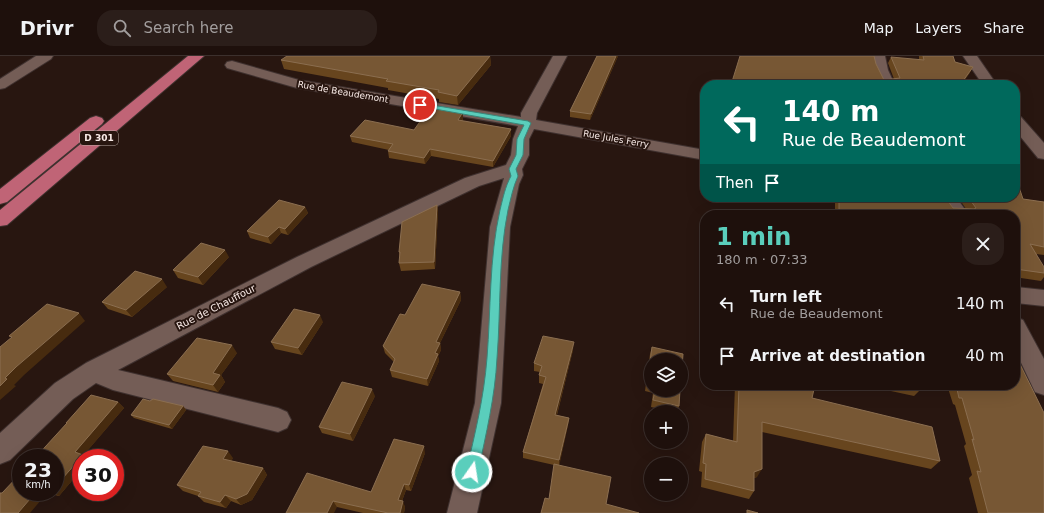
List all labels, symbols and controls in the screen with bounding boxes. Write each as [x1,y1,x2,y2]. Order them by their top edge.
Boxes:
search box [97,10,377,46]
text: Drivr [20,17,73,39]
icon: search [111,17,133,39]
text: Search here [143,19,234,37]
text: Map [864,20,893,36]
text: Layers [915,20,962,36]
text: Share [984,20,1024,36]
street label: Rue de Beaudemont [297,79,390,105]
pin [403,88,437,122]
icon: arrive [409,94,431,116]
text: 140 m [782,95,879,128]
icon: left [716,96,768,148]
street label: Rue Jules Ferry [582,128,650,150]
text: Rue de Beaudemont [782,129,966,150]
road number: D 301 [80,131,118,145]
icon: arrive [761,172,783,194]
text: Then [716,174,753,192]
text: 1 min [716,223,791,251]
button: close [962,223,1004,265]
text: 180 m · 07:33 [716,252,807,267]
street label: Rue de Chauffour [175,282,258,332]
text: Turn left [750,288,822,306]
icon: left [716,293,738,315]
text: 140 m [956,295,1004,313]
text: Rue de Beaudemont [750,306,883,321]
icon: arrive [716,345,738,367]
text: Arrive at destination [750,347,925,365]
text: 40 m [966,347,1004,365]
map controls [644,353,688,501]
button: layers [644,353,688,397]
button: + [644,405,688,449]
speed limit sign: 30 [72,449,124,501]
position arrow [451,451,493,493]
button: − [644,457,688,501]
text: 23 [24,458,52,482]
text: km/h [25,479,51,490]

